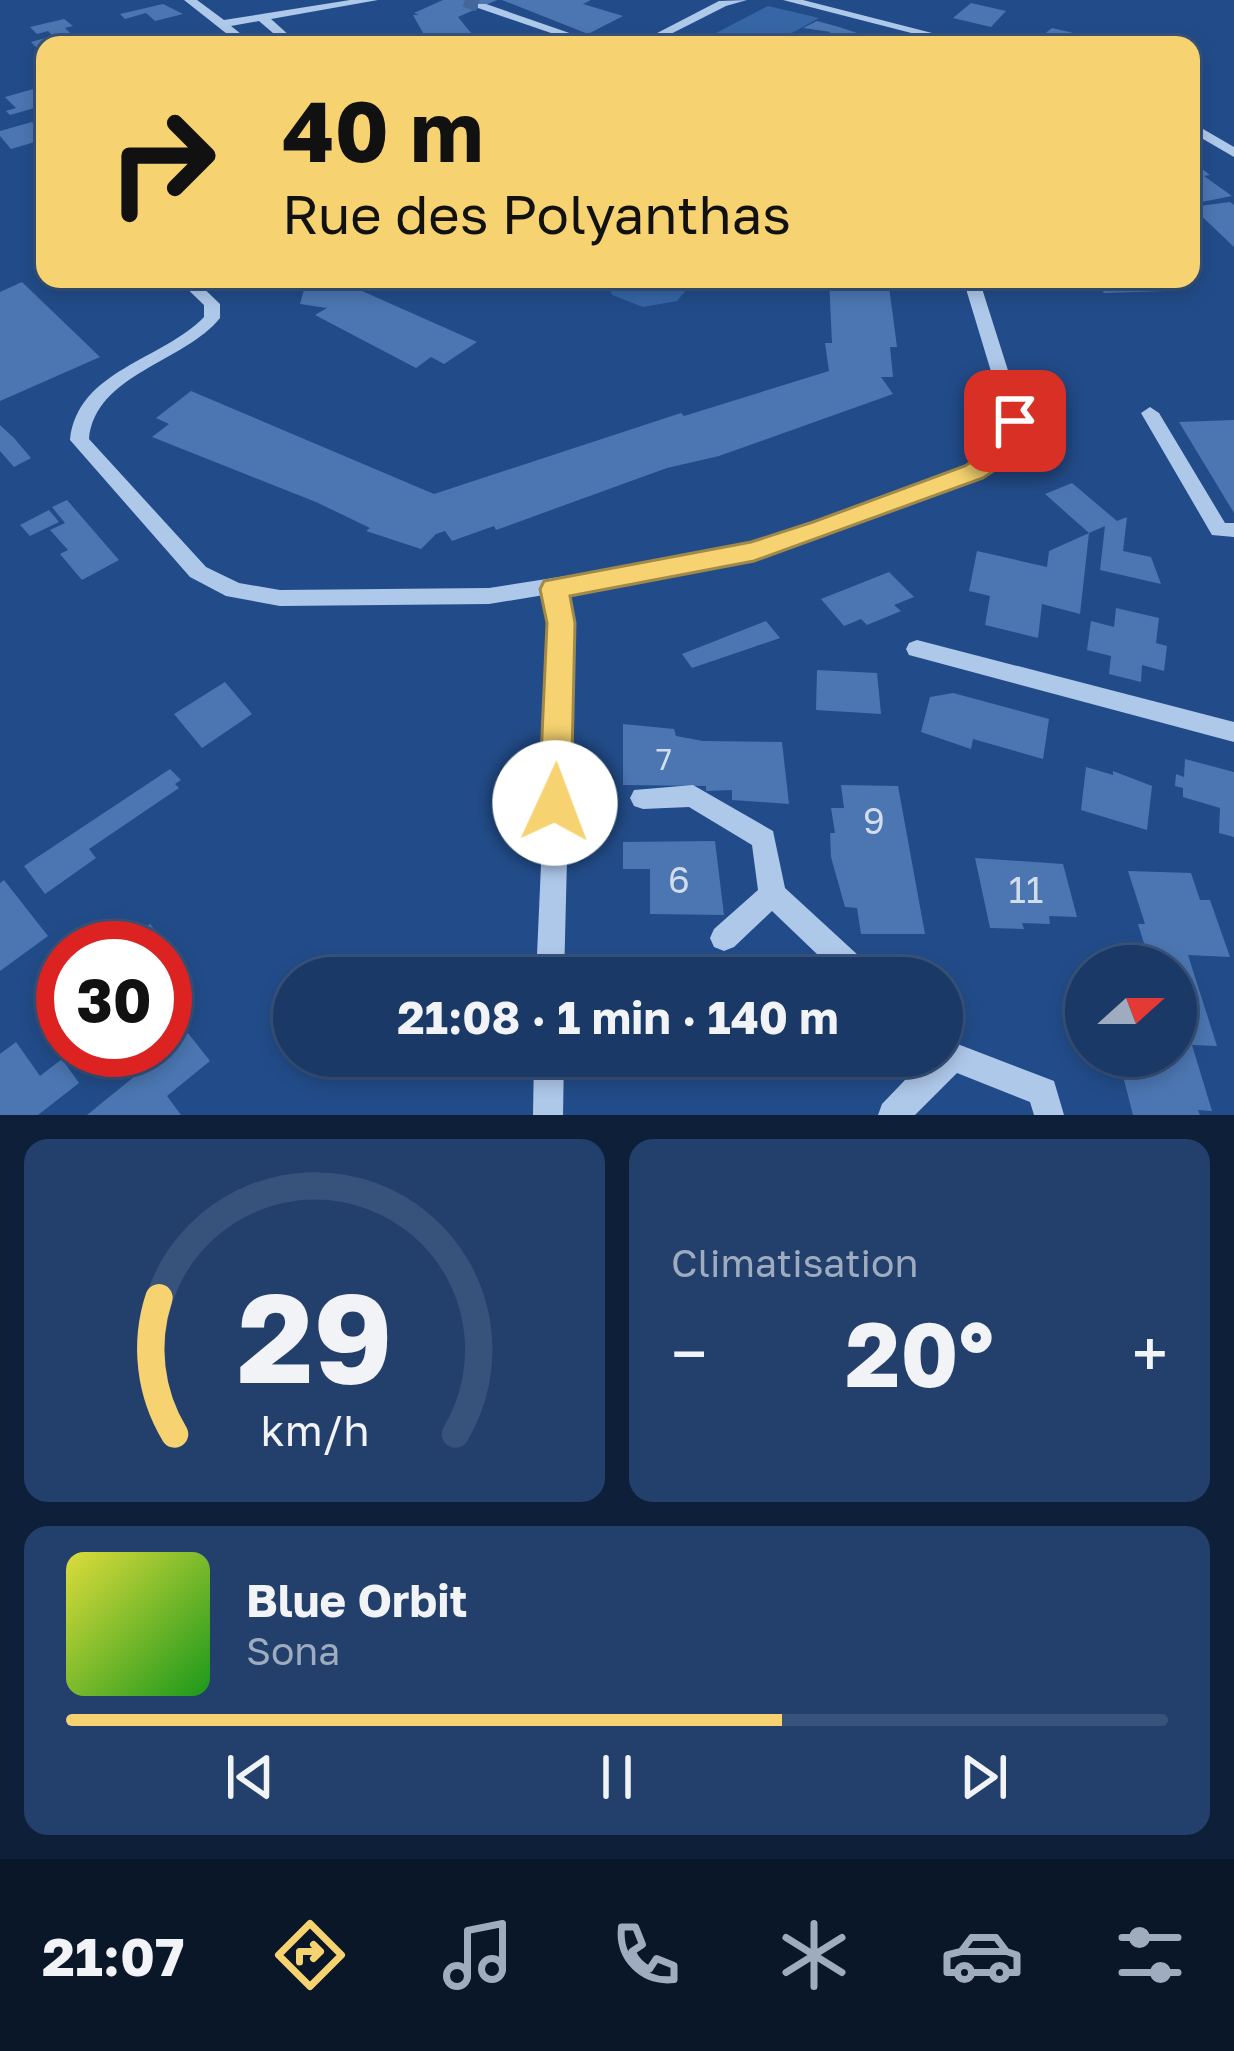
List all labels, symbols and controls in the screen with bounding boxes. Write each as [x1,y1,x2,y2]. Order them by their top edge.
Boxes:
text: 40 m [282,80,484,180]
icon: right [84,84,240,240]
text: Rue des Polyanthas [282,181,791,246]
pin [964,370,1066,472]
icon: arrive [982,388,1048,454]
position arrow [492,740,618,866]
house number: 7 [656,741,672,777]
house number: 9 [863,799,885,842]
house number: 6 [668,858,690,901]
house number: 11 [1009,868,1043,911]
speed limit sign: 30 [36,921,192,1077]
north arrow [1065,945,1197,1077]
map controls [1065,945,1197,1077]
text: 21:08 · 1 min · 140 m [397,990,839,1044]
text: Climatisation [671,1239,918,1286]
text: 29 [237,1261,392,1410]
text: 20° [845,1299,994,1407]
text: − [671,1313,707,1393]
text: + [1132,1313,1168,1393]
text: km/h [260,1403,369,1454]
text: Blue Orbit [246,1573,468,1627]
text: Sona [246,1627,340,1674]
icon: previous [217,1744,283,1810]
icon: pause [584,1744,650,1810]
icon: next [951,1744,1017,1810]
icon: directions [268,1913,352,1997]
icon: music [436,1913,520,1997]
icon: phone [604,1913,688,1997]
icon: climate [772,1913,856,1997]
icon: car [940,1913,1024,1997]
icon: filters [1108,1913,1192,1997]
text: 21:07 [42,1923,185,1988]

